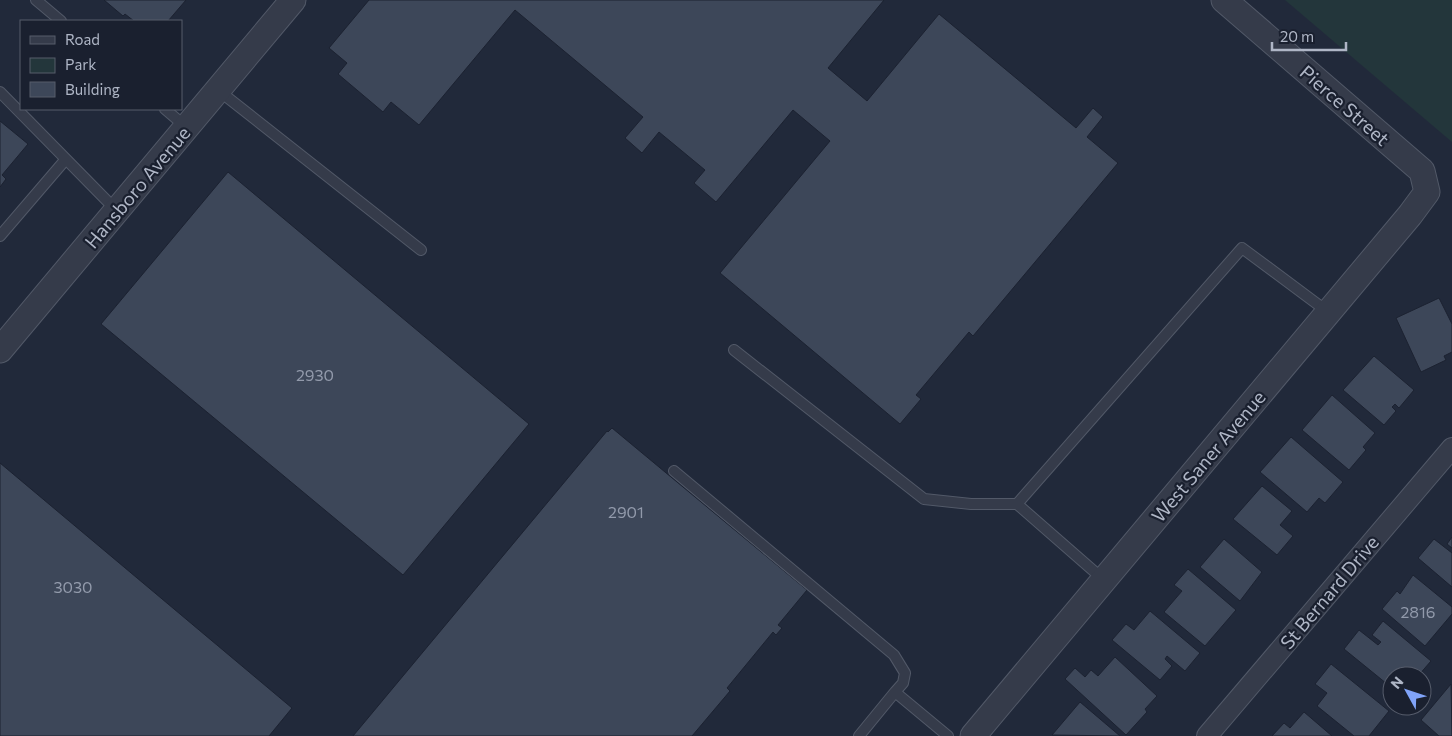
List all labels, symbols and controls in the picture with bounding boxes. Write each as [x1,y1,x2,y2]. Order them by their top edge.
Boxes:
legend [20,20,182,110]
scale bar [1272,20,1346,52]
text: 20 m [1280,27,1314,45]
text: Road [65,30,100,48]
text: Park [65,55,96,73]
street label: Pierce Street [1296,60,1395,150]
text: Building [65,80,120,98]
street label: Hansboro Avenue [79,121,195,253]
house number: 2930 [296,365,334,384]
street label: West Saner Avenue [1146,386,1270,526]
house number: 2901 [608,502,644,521]
street label: St Bernard Drive [1275,531,1383,653]
house number: 3030 [53,577,93,596]
house number: 2816 [1400,602,1436,621]
north arrow [1382,666,1432,716]
text: N [1387,673,1407,692]

